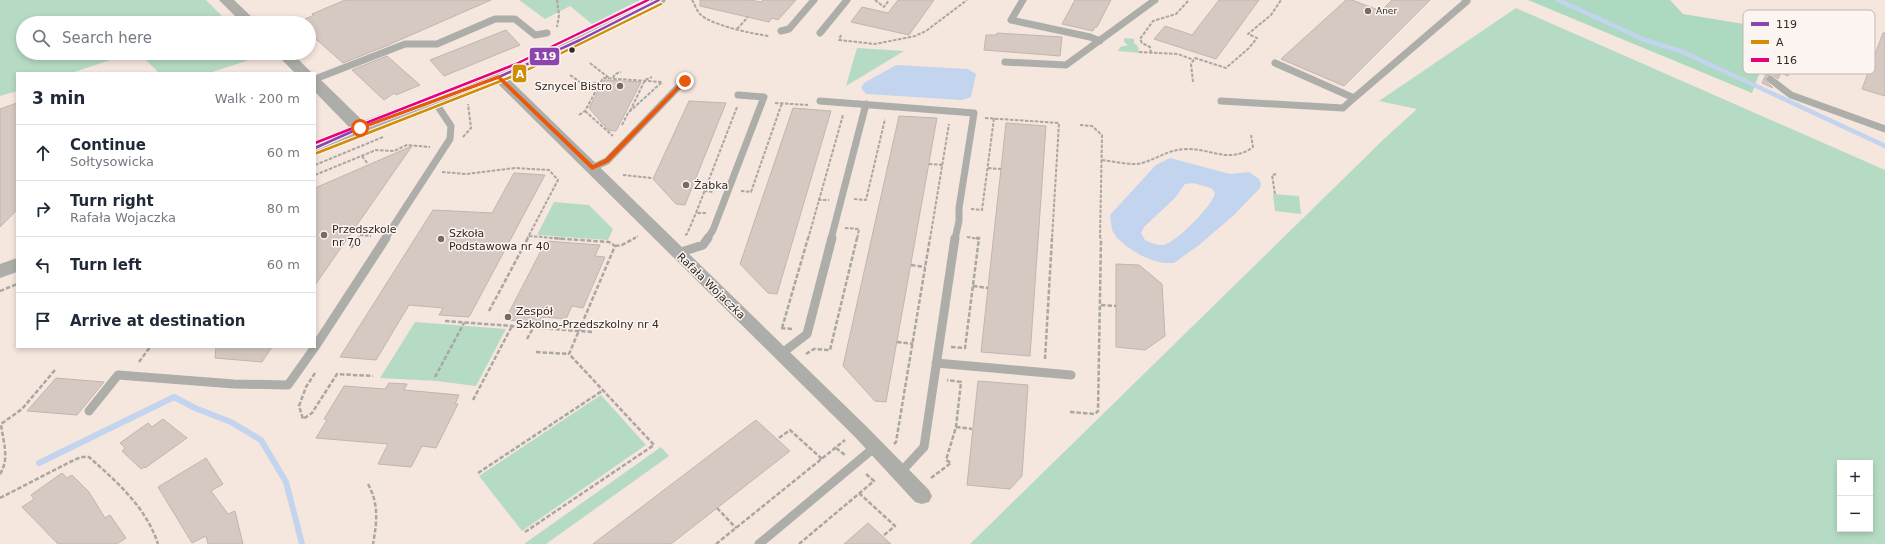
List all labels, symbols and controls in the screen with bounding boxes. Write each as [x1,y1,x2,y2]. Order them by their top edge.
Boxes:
marker: Aner [1363,6,1373,16]
place label: Aner [1376,6,1397,16]
legend [1743,10,1875,74]
search box [16,16,316,60]
text: 119 [1776,18,1797,31]
icon: search [30,27,52,49]
text: Search here [62,29,152,47]
text: A [1776,36,1784,49]
unlabelled marker [567,45,577,55]
line badge: 119 [529,47,560,66]
text: 119 [534,50,556,63]
text: 116 [1776,54,1797,67]
line badge: A [512,64,527,83]
text: A [516,68,525,81]
route end [676,72,694,90]
place label: Sznycel Bistro [535,80,612,93]
marker: Sznycel Bistro [615,81,625,91]
text: 3 min [32,88,85,108]
text: Walk · 200 m [215,91,300,106]
route start [351,119,369,137]
text: Continue [70,136,146,154]
icon: ahead [32,142,54,164]
text: 60 m [267,145,300,160]
text: Sołtysowicka [70,154,154,169]
place label: Żabka [694,179,728,192]
marker: Żabka [681,180,691,190]
text: Turn right [70,192,154,210]
icon: right [32,198,54,220]
text: 80 m [267,201,300,216]
text: Rafała Wojaczka [70,210,176,225]
place label: Przedszkole nr 70 [332,223,397,249]
place label: Szkoła Podstawowa nr 40 [449,227,550,253]
marker: Przedszkole nr 70 [319,230,329,240]
marker: Szkoła Podstawowa nr 40 [436,234,446,244]
street label: Rafała Wojaczka [674,250,748,322]
icon: left [32,254,54,276]
text: Turn left [70,256,142,274]
text: 60 m [267,257,300,272]
place label: Zespół Szkolno-Przedszkolny nr 4 [516,305,659,331]
icon: arrive [32,310,54,332]
text: Arrive at destination [70,312,245,330]
marker: Zespół Szkolno-Przedszkolny nr 4 [503,312,513,322]
map controls [1837,460,1873,532]
button: + [1837,460,1873,496]
button: − [1837,496,1873,532]

